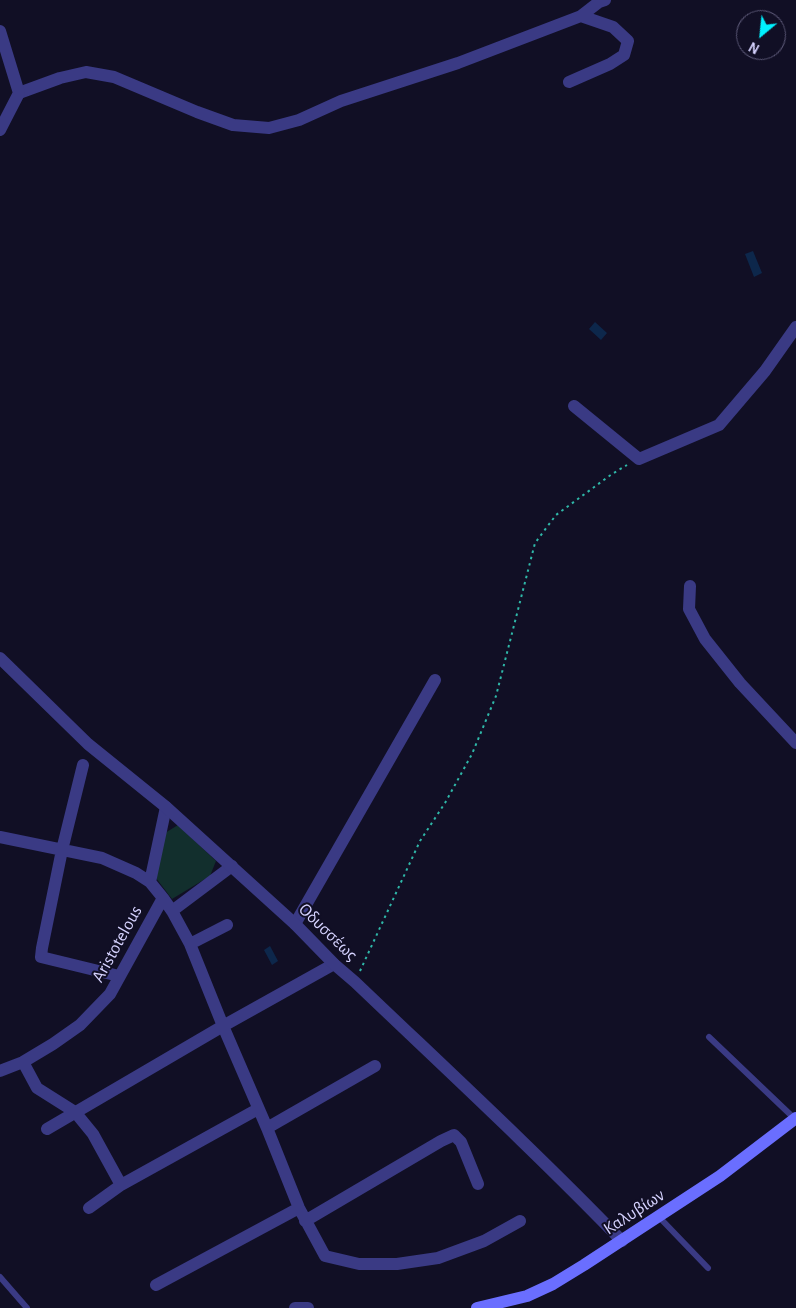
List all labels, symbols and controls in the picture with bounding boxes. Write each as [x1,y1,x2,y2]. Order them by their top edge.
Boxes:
north arrow [736,10,786,60]
text: N [747,39,762,56]
street label: Οδυσσέως [294,899,362,965]
street label: Aristotelous [87,902,147,986]
street label: Καλυβίων [599,1184,669,1240]

